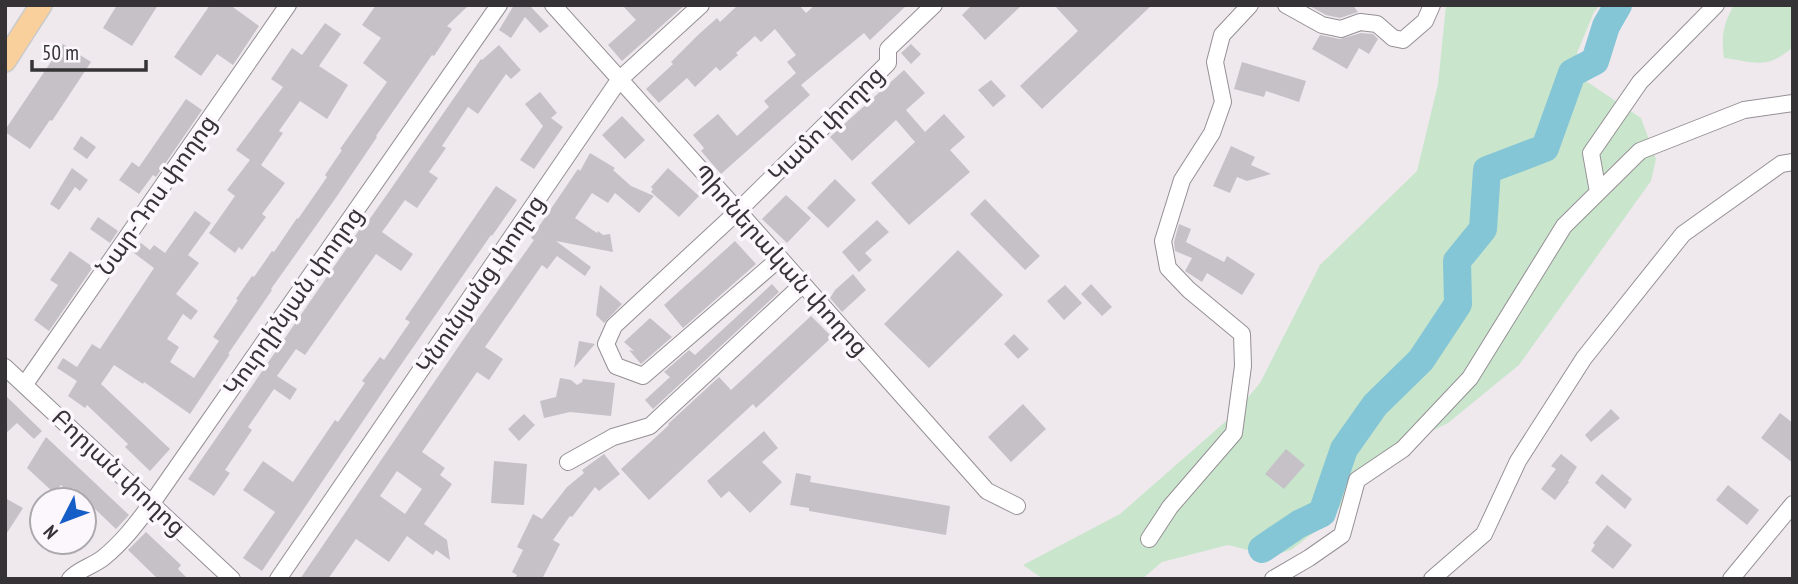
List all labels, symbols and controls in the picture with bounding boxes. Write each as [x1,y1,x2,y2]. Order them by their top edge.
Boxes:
scale bar [32,28,145,72]
text: 50 m [42,39,79,66]
street label: Կամո փողոց [761,59,891,189]
street label: Նար-Դոս փողոց [89,108,223,282]
street label: Պիոներական փողոց [687,158,875,362]
street label: Կնունյանց փողոց [409,189,551,379]
street label: Կուրղինյան փողոց [216,200,370,402]
street label: Բորյան փողոց [45,402,193,542]
north arrow [28,486,98,556]
text: N [38,521,63,544]

